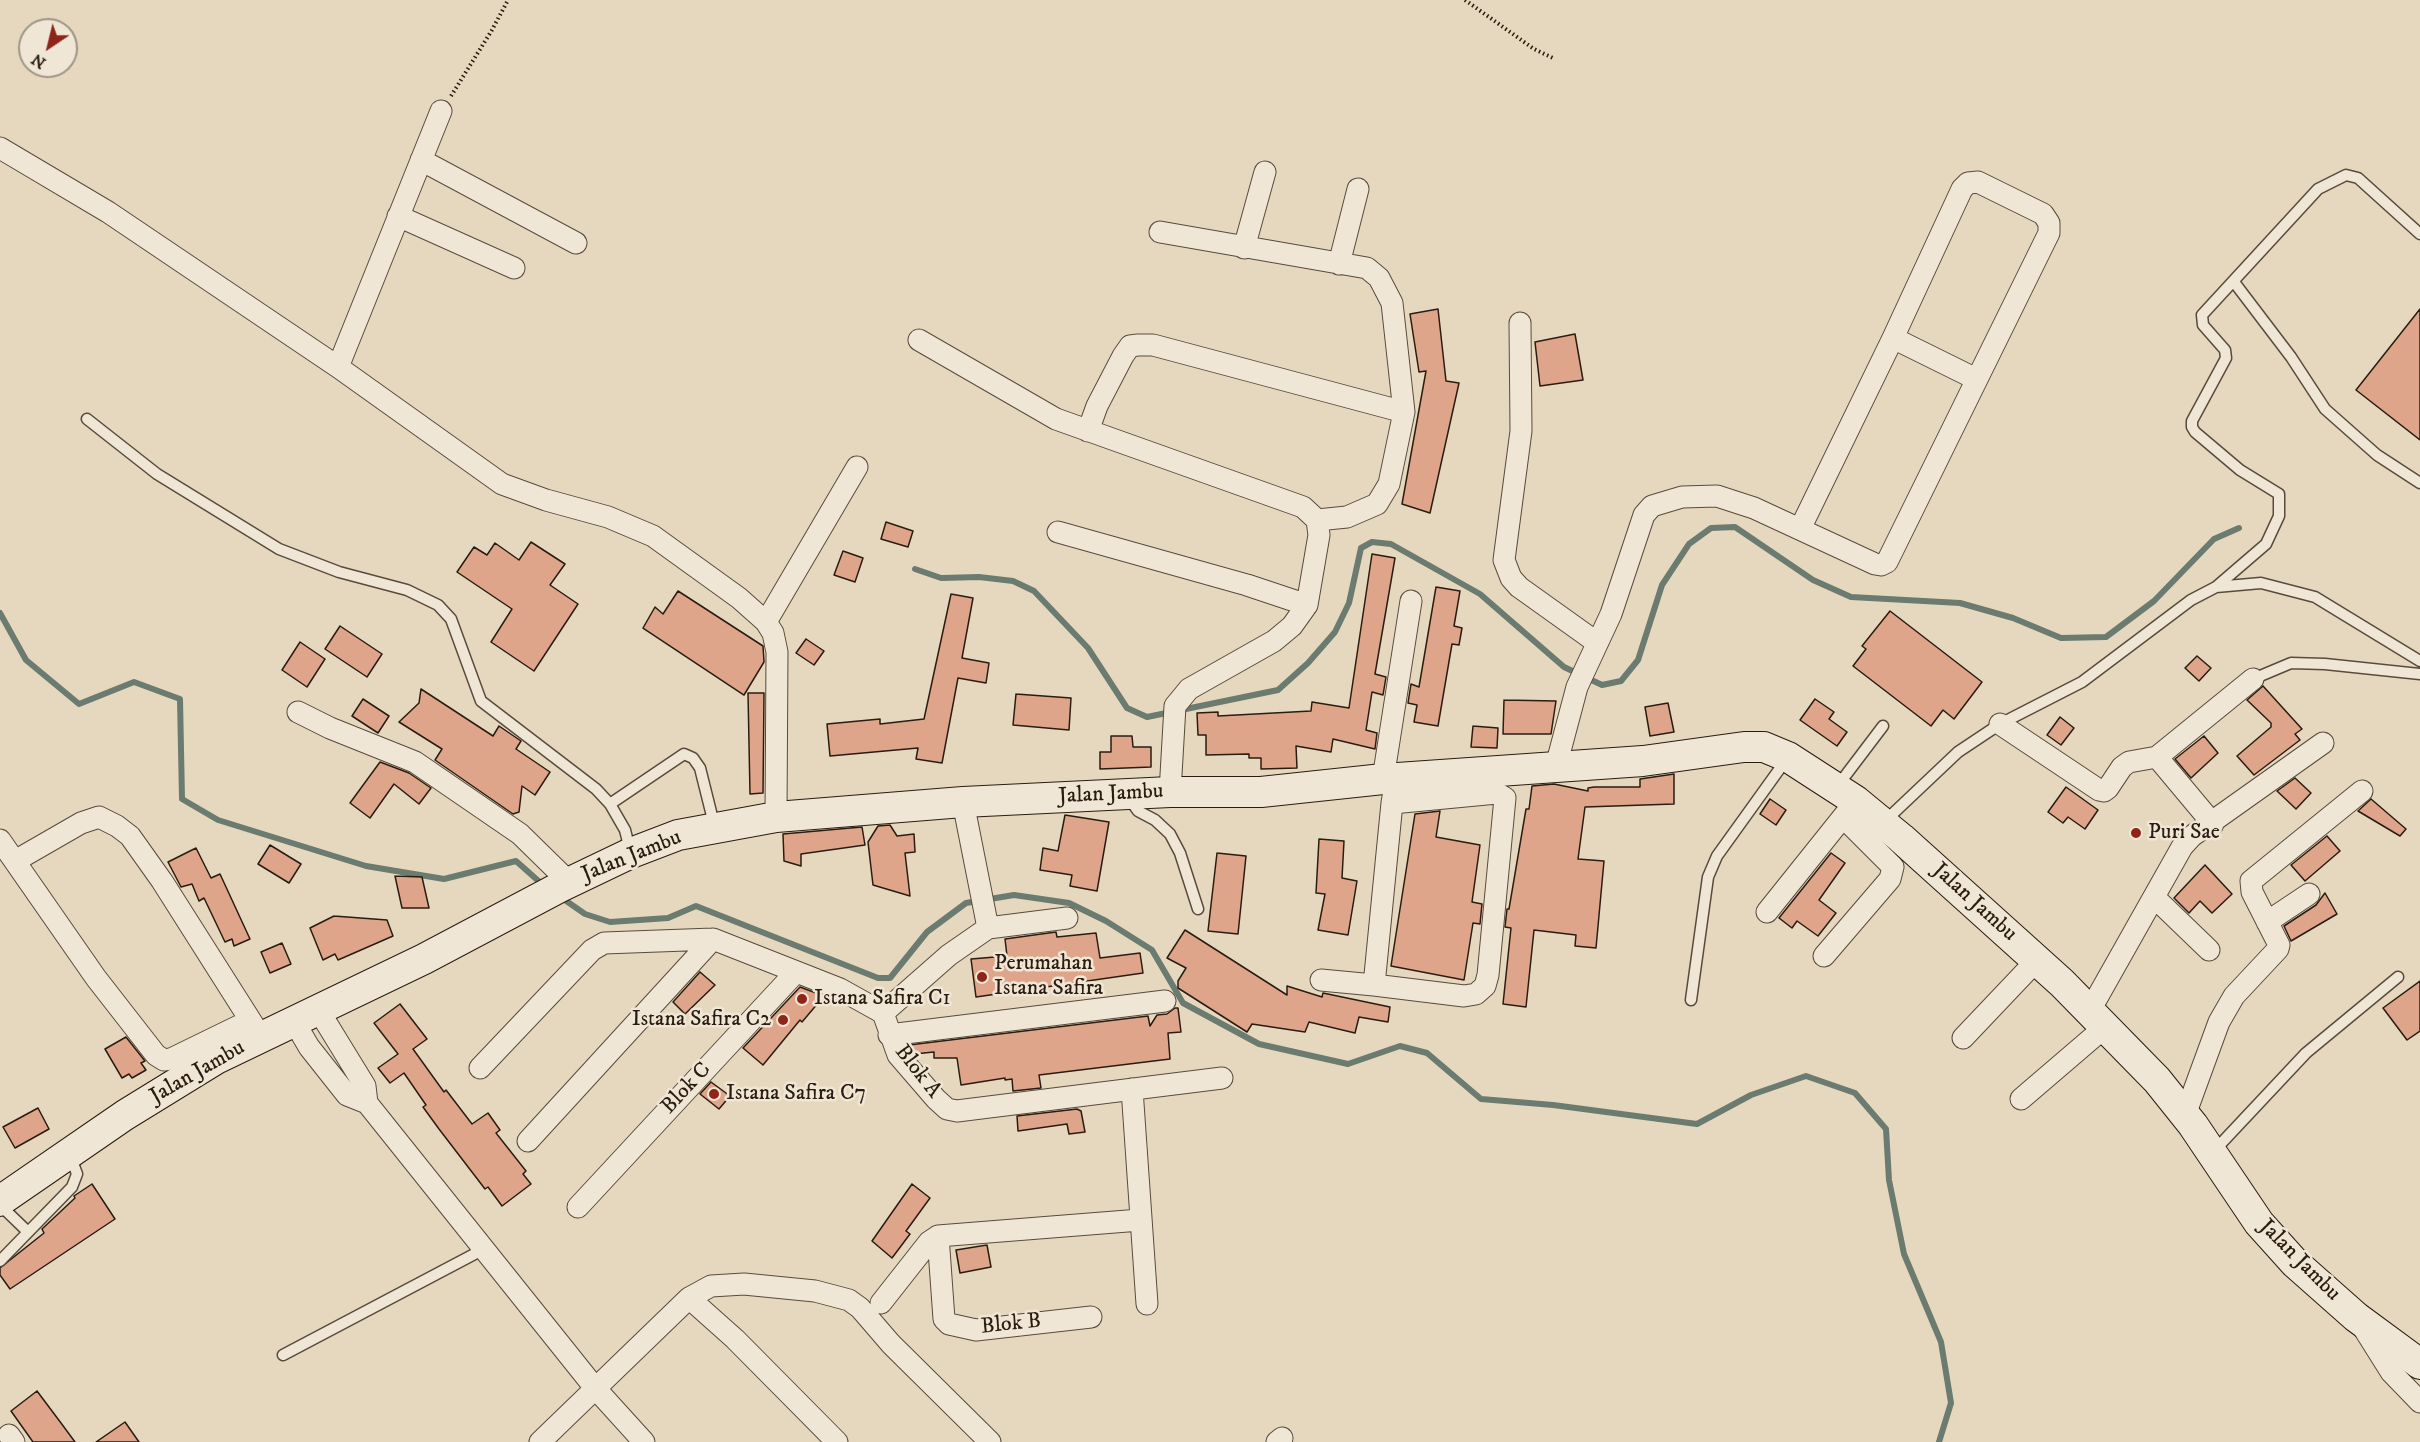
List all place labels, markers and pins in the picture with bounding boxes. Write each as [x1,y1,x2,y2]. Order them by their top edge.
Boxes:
place label: Puri Sae [2148,820,2220,846]
marker: Puri Sae [2129,826,2143,840]
place label: Perumahan Istana Safira [994,951,1103,1002]
marker: Perumahan Istana Safira [975,970,989,984]
place label: Istana Safira C1 [814,986,951,1012]
marker: Istana Safira C1 [795,992,809,1006]
place label: Istana Safira C2 [632,1007,771,1033]
marker: Istana Safira C2 [776,1013,790,1027]
place label: Istana Safira C7 [726,1081,866,1107]
marker: Istana Safira C7 [707,1087,721,1101]

